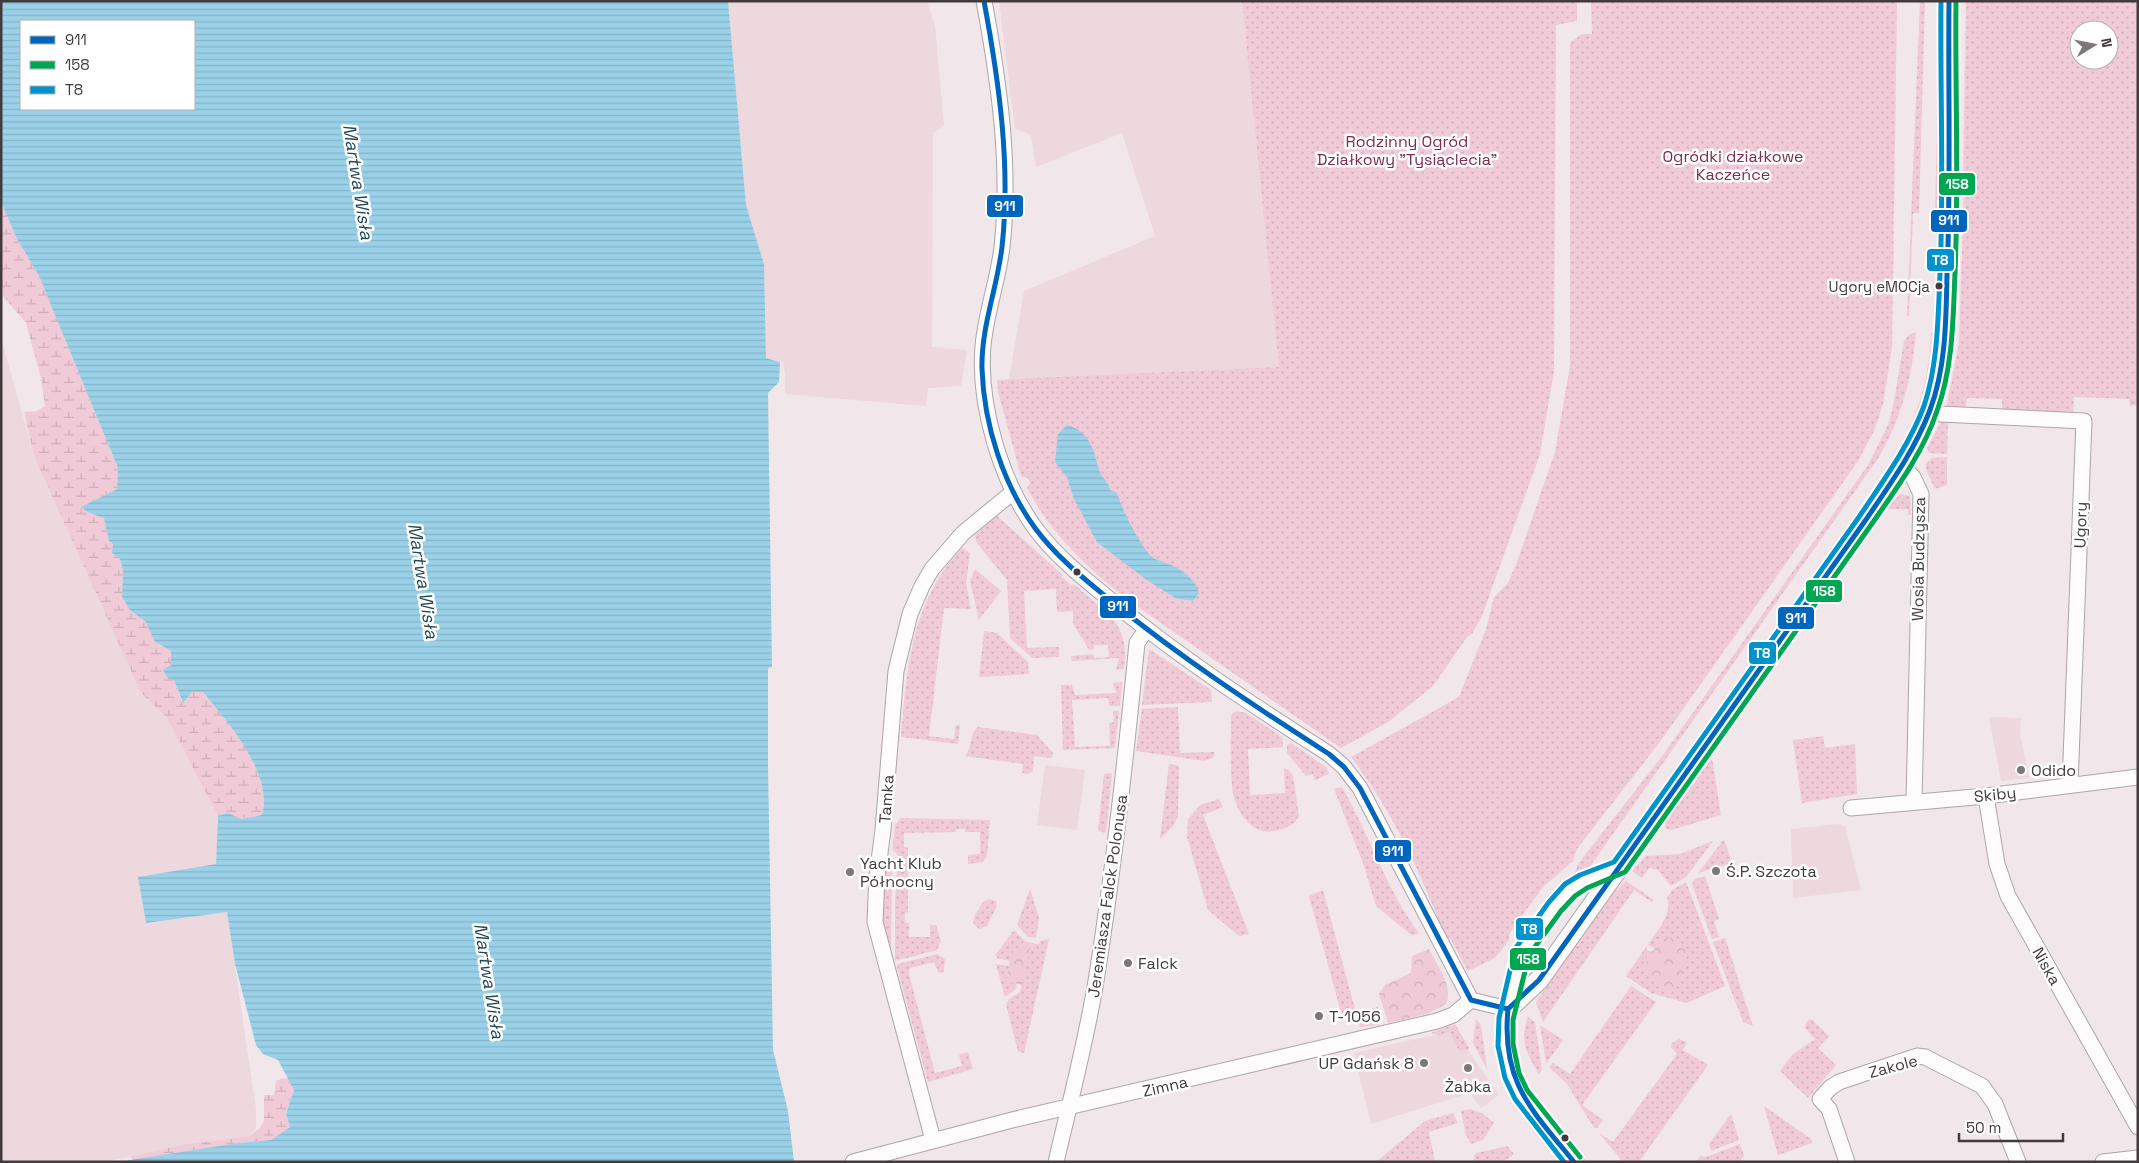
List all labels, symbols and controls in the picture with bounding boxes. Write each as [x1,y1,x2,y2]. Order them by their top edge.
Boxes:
legend [20,20,195,110]
north arrow [2069,20,2119,70]
text: 911 [65,30,87,49]
text: N [2097,37,2116,49]
text: 158 [65,55,90,74]
text: T8 [65,80,83,99]
water label: Martwa Wisła [338,122,379,242]
park label: Rodzinny Ogród Działkowy "Tysiąclecia" [1317,131,1497,170]
park label: Ogródki działkowe Kaczeńce [1662,146,1804,185]
line badge: 158 [1938,172,1976,196]
text: 158 [1945,175,1969,193]
line badge: 911 [986,194,1024,218]
text: 911 [994,197,1016,215]
line badge: 911 [1930,209,1968,233]
text: 911 [1938,211,1960,229]
line badge: T8 [1926,248,1955,272]
text: T8 [1932,251,1949,269]
place label: Ugory eMOCja [1829,277,1930,296]
marker: Ugory eMOCja [1934,281,1944,291]
street label: Wosia Budzysza [1907,497,1930,621]
street label: Ugory [2069,501,2092,549]
water label: Martwa Wisła [403,521,444,641]
unlabelled marker [1072,567,1082,577]
line badge: 158 [1805,579,1843,603]
text: 158 [1812,582,1836,600]
line badge: 911 [1099,595,1137,619]
text: 911 [1107,597,1129,615]
line badge: 911 [1777,606,1815,630]
text: 911 [1785,609,1807,627]
line badge: T8 [1748,641,1777,665]
text: T8 [1754,644,1771,662]
place label: Odido [2031,760,2076,781]
marker: Odido [2015,764,2027,776]
street label: Tamka [874,774,899,824]
street label: Skiby [1973,782,2017,807]
street label: Jeremiasza Falck Polonusa [1083,793,1132,999]
line badge: 911 [1374,839,1412,863]
text: 911 [1382,842,1404,860]
place label: Yacht Klub Północny [860,853,942,892]
place label: Ś.P. Szczota [1726,861,1817,882]
marker: Ś.P. Szczota [1710,865,1722,877]
marker: Yacht Klub Północny [844,866,856,878]
line badge: T8 [1515,917,1544,941]
text: T8 [1521,920,1538,938]
water label: Martwa Wisła [469,921,510,1041]
street label: Niska [2028,943,2066,989]
line badge: 158 [1509,947,1547,971]
text: 158 [1516,950,1540,968]
place label: Falck [1138,953,1178,974]
marker: Falck [1122,957,1134,969]
place label: T-1056 [1329,1006,1381,1027]
marker: T-1056 [1313,1010,1325,1022]
street label: Zakole [1866,1050,1920,1083]
place label: UP Gdańsk 8 [1319,1053,1414,1074]
marker: UP Gdańsk 8 [1418,1057,1430,1069]
marker: Żabka [1462,1062,1474,1074]
street label: Zimna [1140,1071,1190,1102]
place label: Żabka [1445,1076,1491,1097]
scale bar [1959,1110,2063,1142]
text: 50 m [1966,1118,2001,1137]
unlabelled marker [1560,1133,1570,1143]

